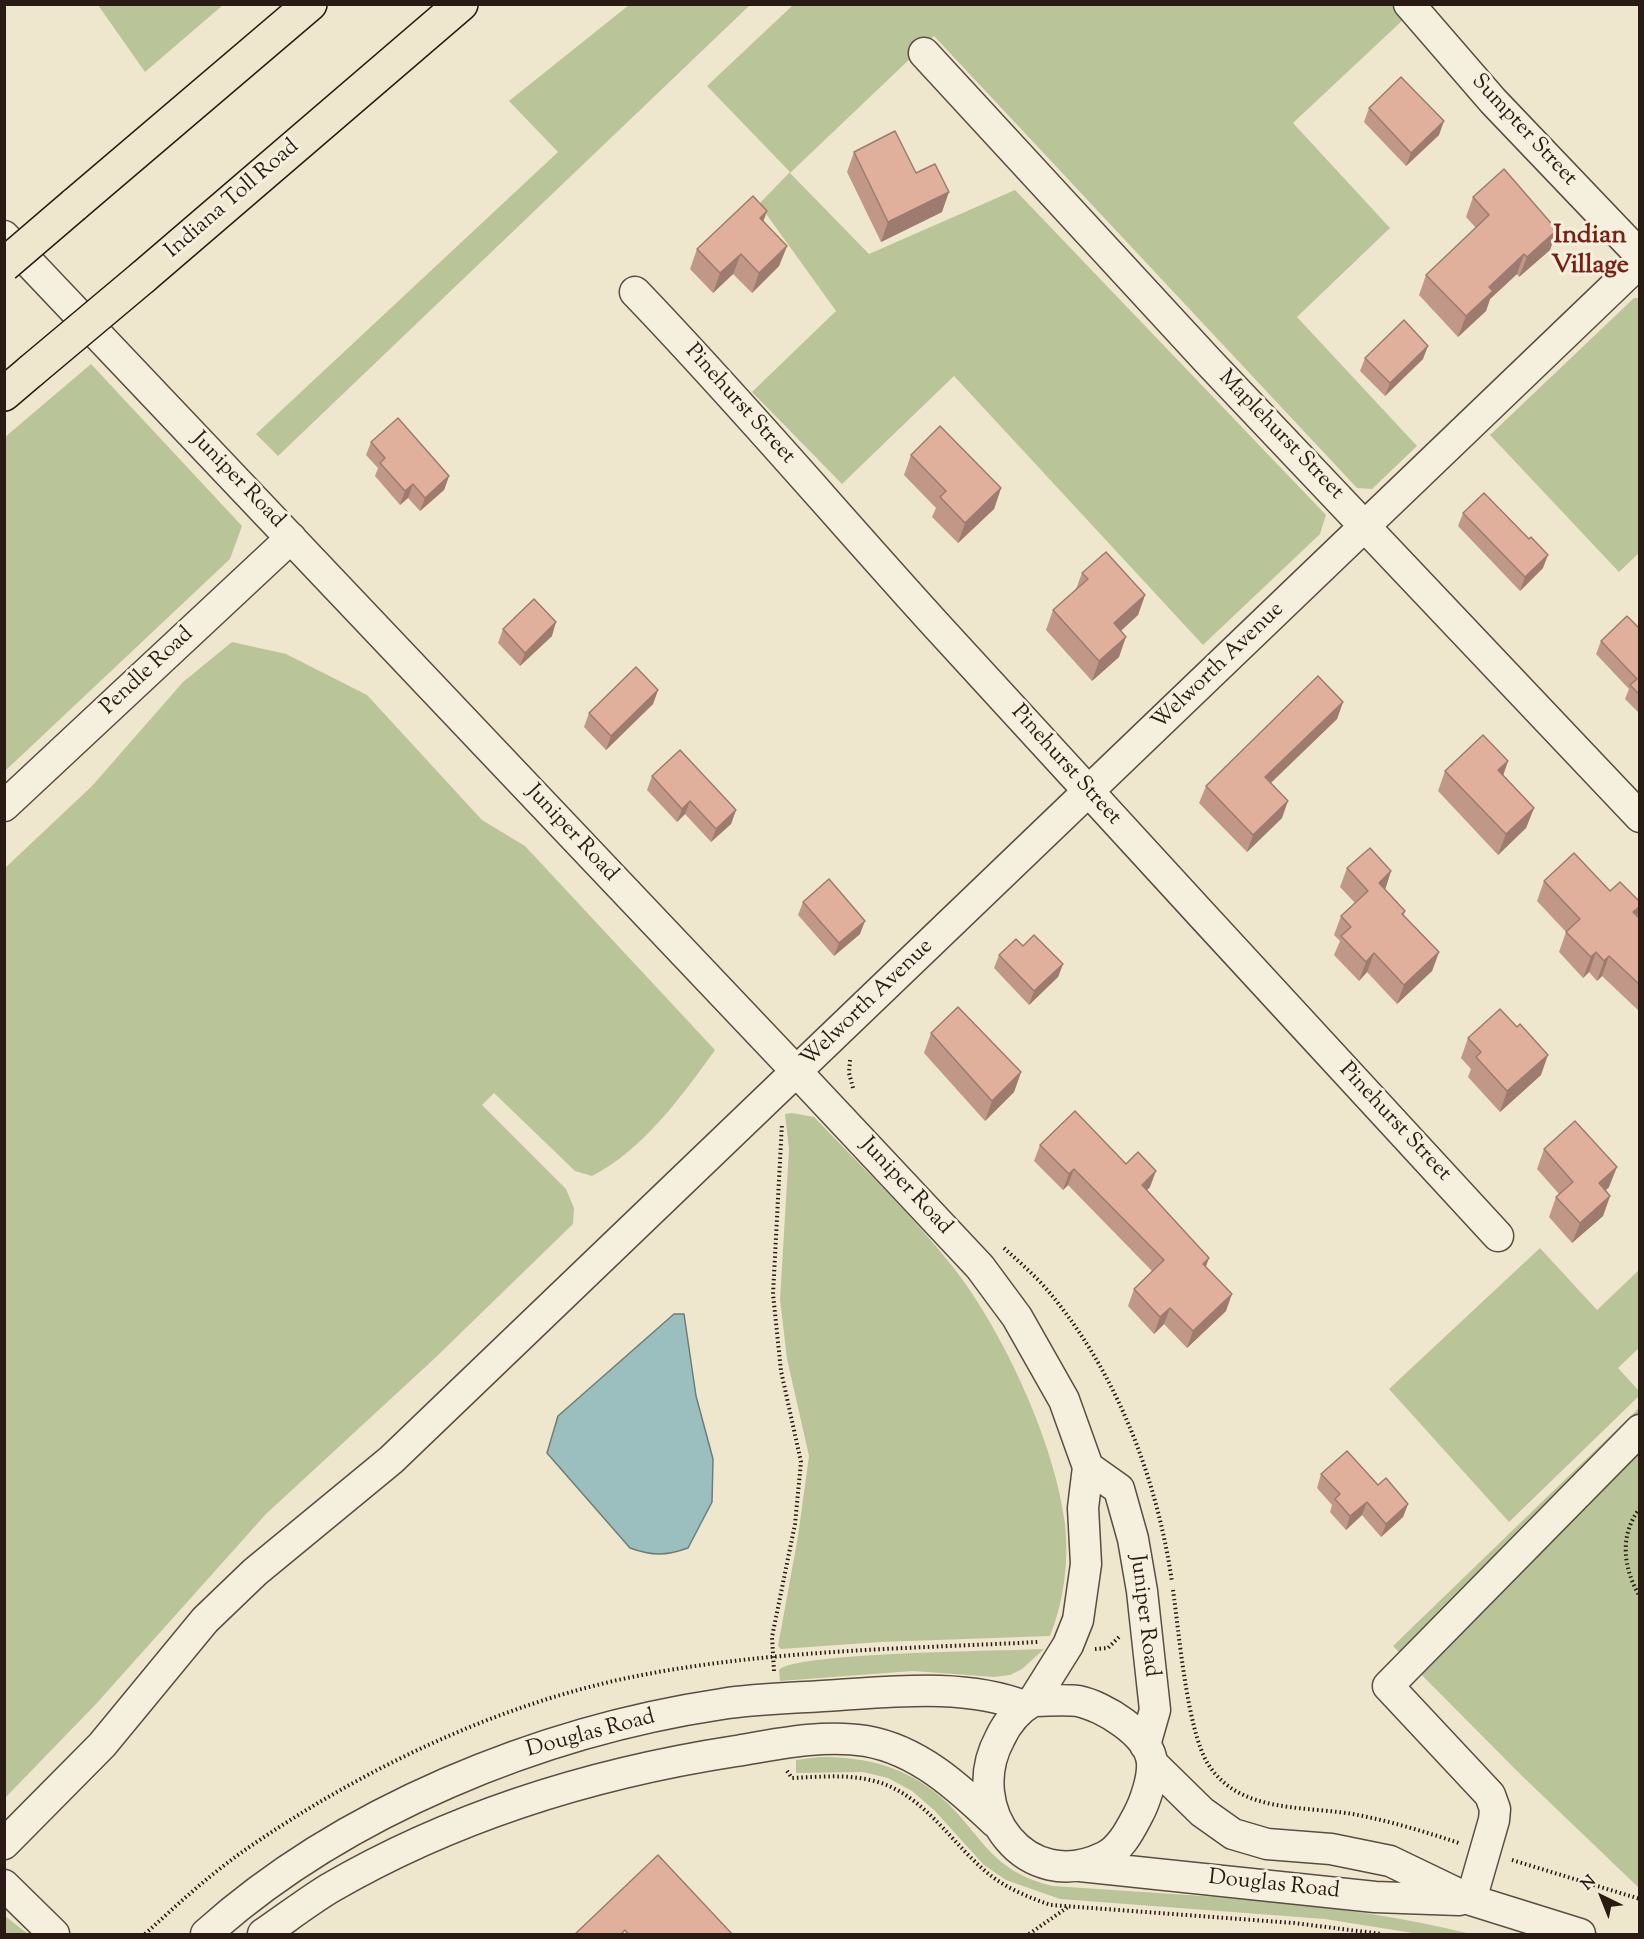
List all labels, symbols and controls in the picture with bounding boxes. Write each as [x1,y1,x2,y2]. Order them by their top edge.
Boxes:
street label: Sumpter Street [1464,70,1582,192]
street label: Indiana Toll Road [161,135,305,265]
district label: Indian Village [1551,222,1629,284]
street label: Pinehurst Street [678,339,800,471]
street label: Maplehurst Street [1212,366,1348,506]
street label: Juniper Road [185,428,289,534]
street label: Welworth Avenue [1148,597,1290,737]
street label: Pendle Road [96,622,200,722]
street label: Pinehurst Street [1004,700,1126,832]
street label: Juniper Road [519,780,623,888]
street label: Welworth Avenue [797,934,939,1074]
street label: Pinehurst Street [1332,1058,1456,1188]
street label: Juniper Road [853,1133,957,1241]
street label: Juniper Road [1122,1553,1164,1679]
street label: Douglas Road [524,1705,658,1765]
street label: Douglas Road [1207,1866,1341,1906]
north arrow [1572,1867,1632,1927]
text: N [1577,1871,1602,1896]

